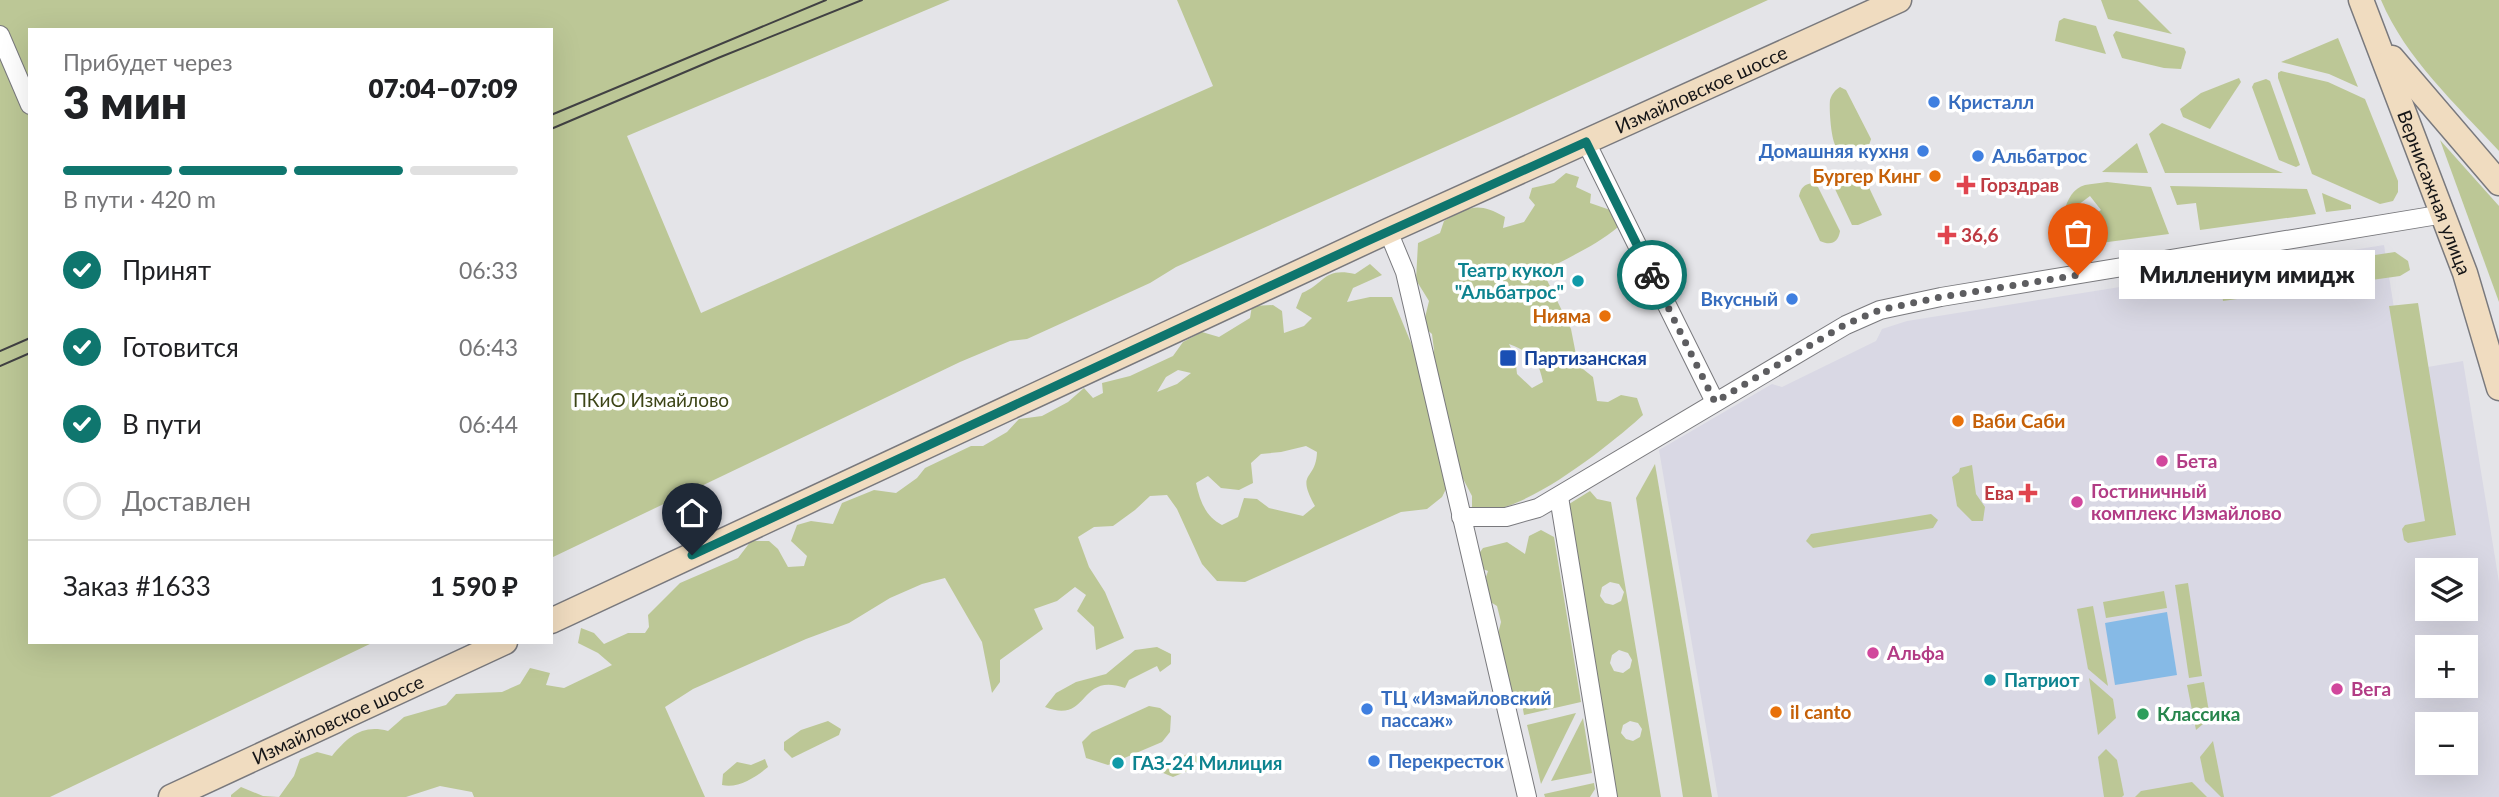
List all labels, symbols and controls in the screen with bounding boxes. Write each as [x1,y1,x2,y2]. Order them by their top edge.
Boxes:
street label: Измайловское шоссе [1611,40,1791,138]
text: Прибудет через [63,48,233,76]
text: 07:04–07:09 [368,72,518,104]
text: 3 мин [63,74,187,129]
place label: Кристалл [1948,90,2034,113]
marker: Кристалл [1926,94,1942,110]
street label: Вернисажная улица [2393,107,2477,278]
place label: Домашняя кухня [1759,139,1909,162]
marker: Домашняя кухня [1915,143,1931,159]
place label: Альбатрос [1991,144,2087,167]
marker: Альбатрос [1970,148,1986,164]
place label: Бургер Кинг [1812,164,1921,187]
marker: Бургер Кинг [1927,168,1943,184]
place label: Горздрав [1980,173,2059,196]
marker: Горздрав [1958,177,1974,193]
text: В пути · 420 m [63,185,216,213]
pin [2048,203,2108,275]
icon: bag [2059,214,2097,252]
place label: 36,6 [1961,223,1999,246]
marker: 36,6 [1939,227,1955,243]
courier [1617,240,1687,310]
callout: Миллениум имидж [2120,250,2376,300]
icon: check [63,251,101,289]
text: Принят [122,254,211,286]
text: 06:33 [459,256,518,284]
icon: bike [1633,256,1671,294]
place label: Театр кукол "Альбатрос" [1455,258,1564,303]
text: Миллениум имидж [2139,260,2355,288]
marker: Театр кукол "Альбатрос" [1570,273,1586,289]
place label: Вкусный [1700,287,1778,310]
marker: Вкусный [1784,291,1800,307]
place label: Нияма [1533,304,1591,327]
marker: Нияма [1597,308,1613,324]
icon: check [63,328,101,366]
text: Готовится [122,331,239,363]
text: 06:43 [459,333,518,361]
place label: Партизанская [1524,346,1647,369]
marker: Партизанская [1498,348,1518,368]
park label: ПКиО Измайлово [573,388,729,411]
icon: check [63,405,101,443]
text: В пути [122,408,202,440]
place label: Ваби Саби [1972,409,2065,432]
text: 06:44 [459,410,518,438]
marker: Ваби Саби [1950,413,1966,429]
place label: Бета [2176,449,2217,472]
marker: Бета [2154,453,2170,469]
place label: Гостиничный комплекс Измайлово [2091,479,2282,524]
place label: Ева [1984,481,2014,504]
pin [662,483,722,555]
text: Доставлен [122,485,251,517]
marker: Ева [2020,485,2036,501]
icon: home [673,494,711,532]
marker: Гостиничный комплекс Измайлово [2069,494,2085,510]
map controls [2415,558,2478,775]
button: layers [2415,558,2478,621]
text: Заказ #1633 [63,570,211,602]
text: 1 590 ₽ [430,570,518,602]
button: + [2415,635,2478,698]
place label: Альфа [1886,641,1945,664]
marker: Альфа [1865,645,1881,661]
place label: Патриот [2004,668,2080,691]
street label: Измайловское шоссе [248,669,427,769]
marker: Патриот [1982,672,1998,688]
place label: Вега [2351,677,2391,700]
marker: Вега [2329,681,2345,697]
place label: ТЦ «Измайловский пассаж» [1381,686,1552,731]
place label: il canto [1790,700,1852,723]
marker: ТЦ «Измайловский пассаж» [1359,701,1375,717]
place label: Классика [2157,702,2240,725]
marker: il canto [1768,704,1784,720]
marker: Классика [2135,706,2151,722]
button: − [2415,712,2478,775]
place label: Перекресток [1388,749,1505,772]
place label: ГАЗ-24 Милиция [1132,751,1282,774]
marker: Перекресток [1366,753,1382,769]
marker: ГАЗ-24 Милиция [1110,755,1126,771]

